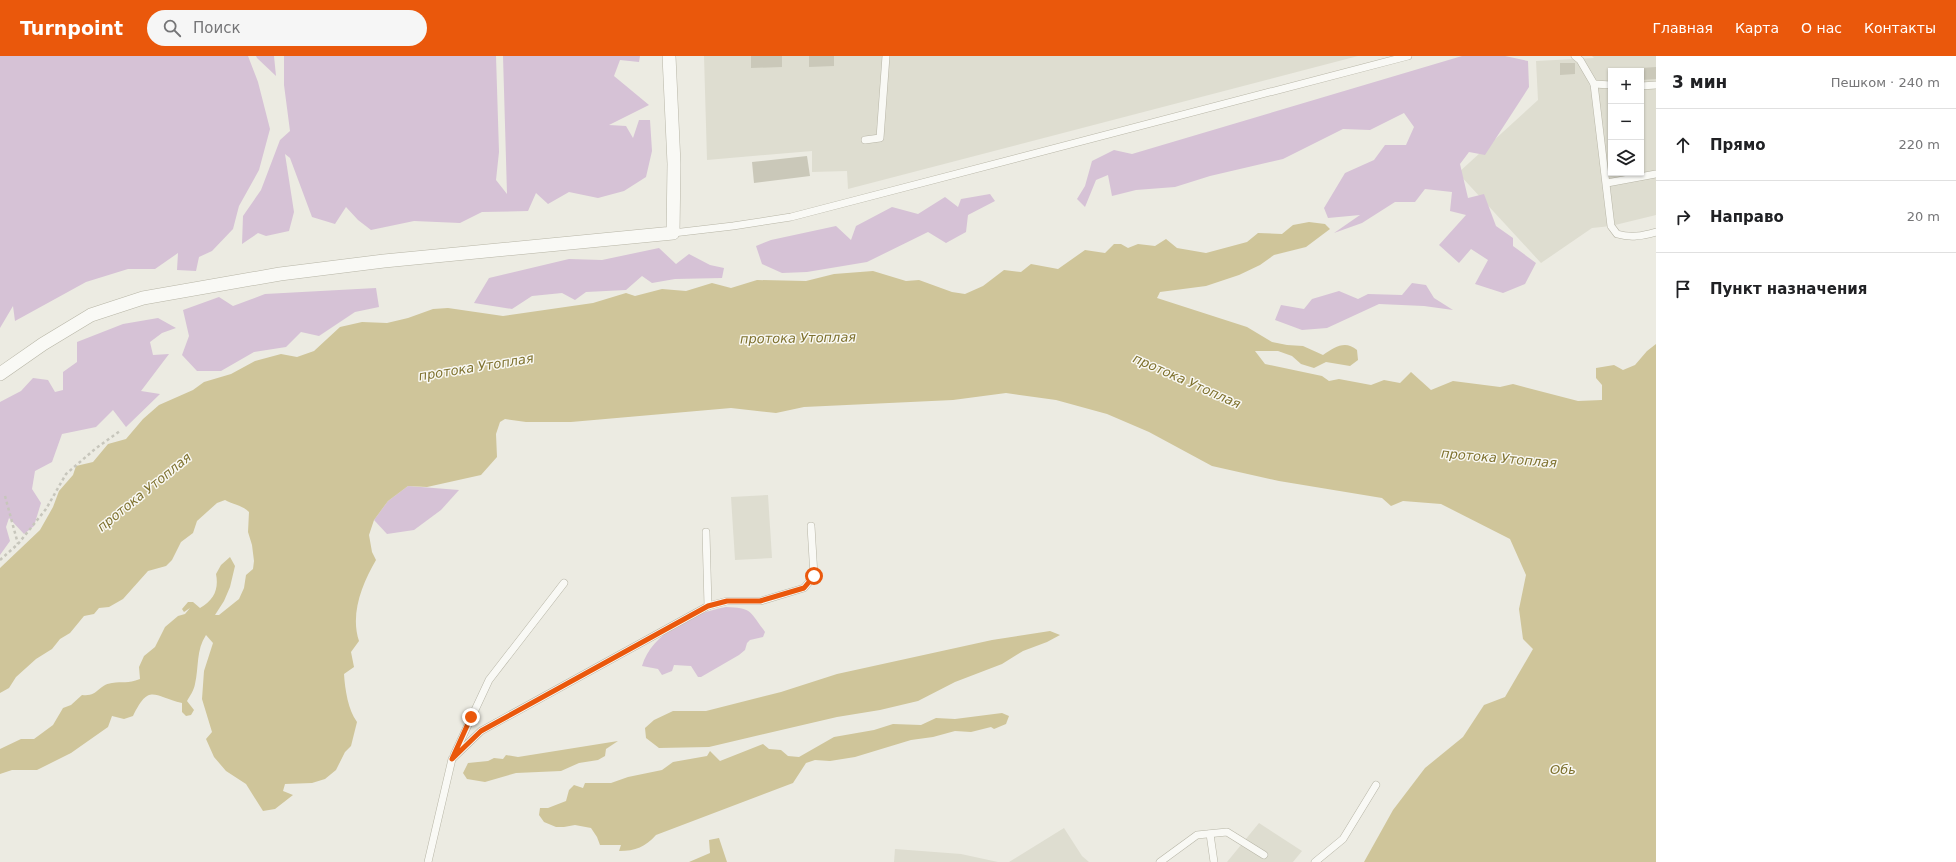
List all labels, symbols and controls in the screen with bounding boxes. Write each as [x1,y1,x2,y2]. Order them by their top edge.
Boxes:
search box [147,10,427,46]
text: Turnpoint [20,17,123,39]
icon: search [161,17,183,39]
text: Поиск [193,19,241,37]
text: Главная [1652,20,1713,36]
text: Карта [1735,20,1779,36]
text: О нас [1801,20,1842,36]
text: Контакты [1864,20,1936,36]
map controls [1608,68,1644,176]
button: + [1608,68,1644,104]
text: 3 мин [1672,72,1727,92]
text: Пешком · 240 m [1831,75,1940,90]
button: − [1608,104,1644,140]
icon: ahead [1672,134,1694,156]
text: Прямо [1710,136,1766,154]
text: 220 m [1898,137,1940,152]
button: layers [1608,140,1644,176]
icon: right [1672,206,1694,228]
text: Направо [1710,208,1784,226]
text: 20 m [1907,209,1940,224]
icon: arrive [1672,278,1694,300]
text: Пункт назначения [1710,280,1867,298]
water label: протока Утоплая [740,329,856,347]
water label: протока Утоплая [417,350,535,383]
water label: протока Утоплая [1131,351,1243,412]
water label: протока Утоплая [1440,445,1558,471]
water label: протока Утоплая [94,449,194,534]
route start [805,567,823,585]
route end [462,708,480,726]
water label: Обь [1550,762,1576,777]

